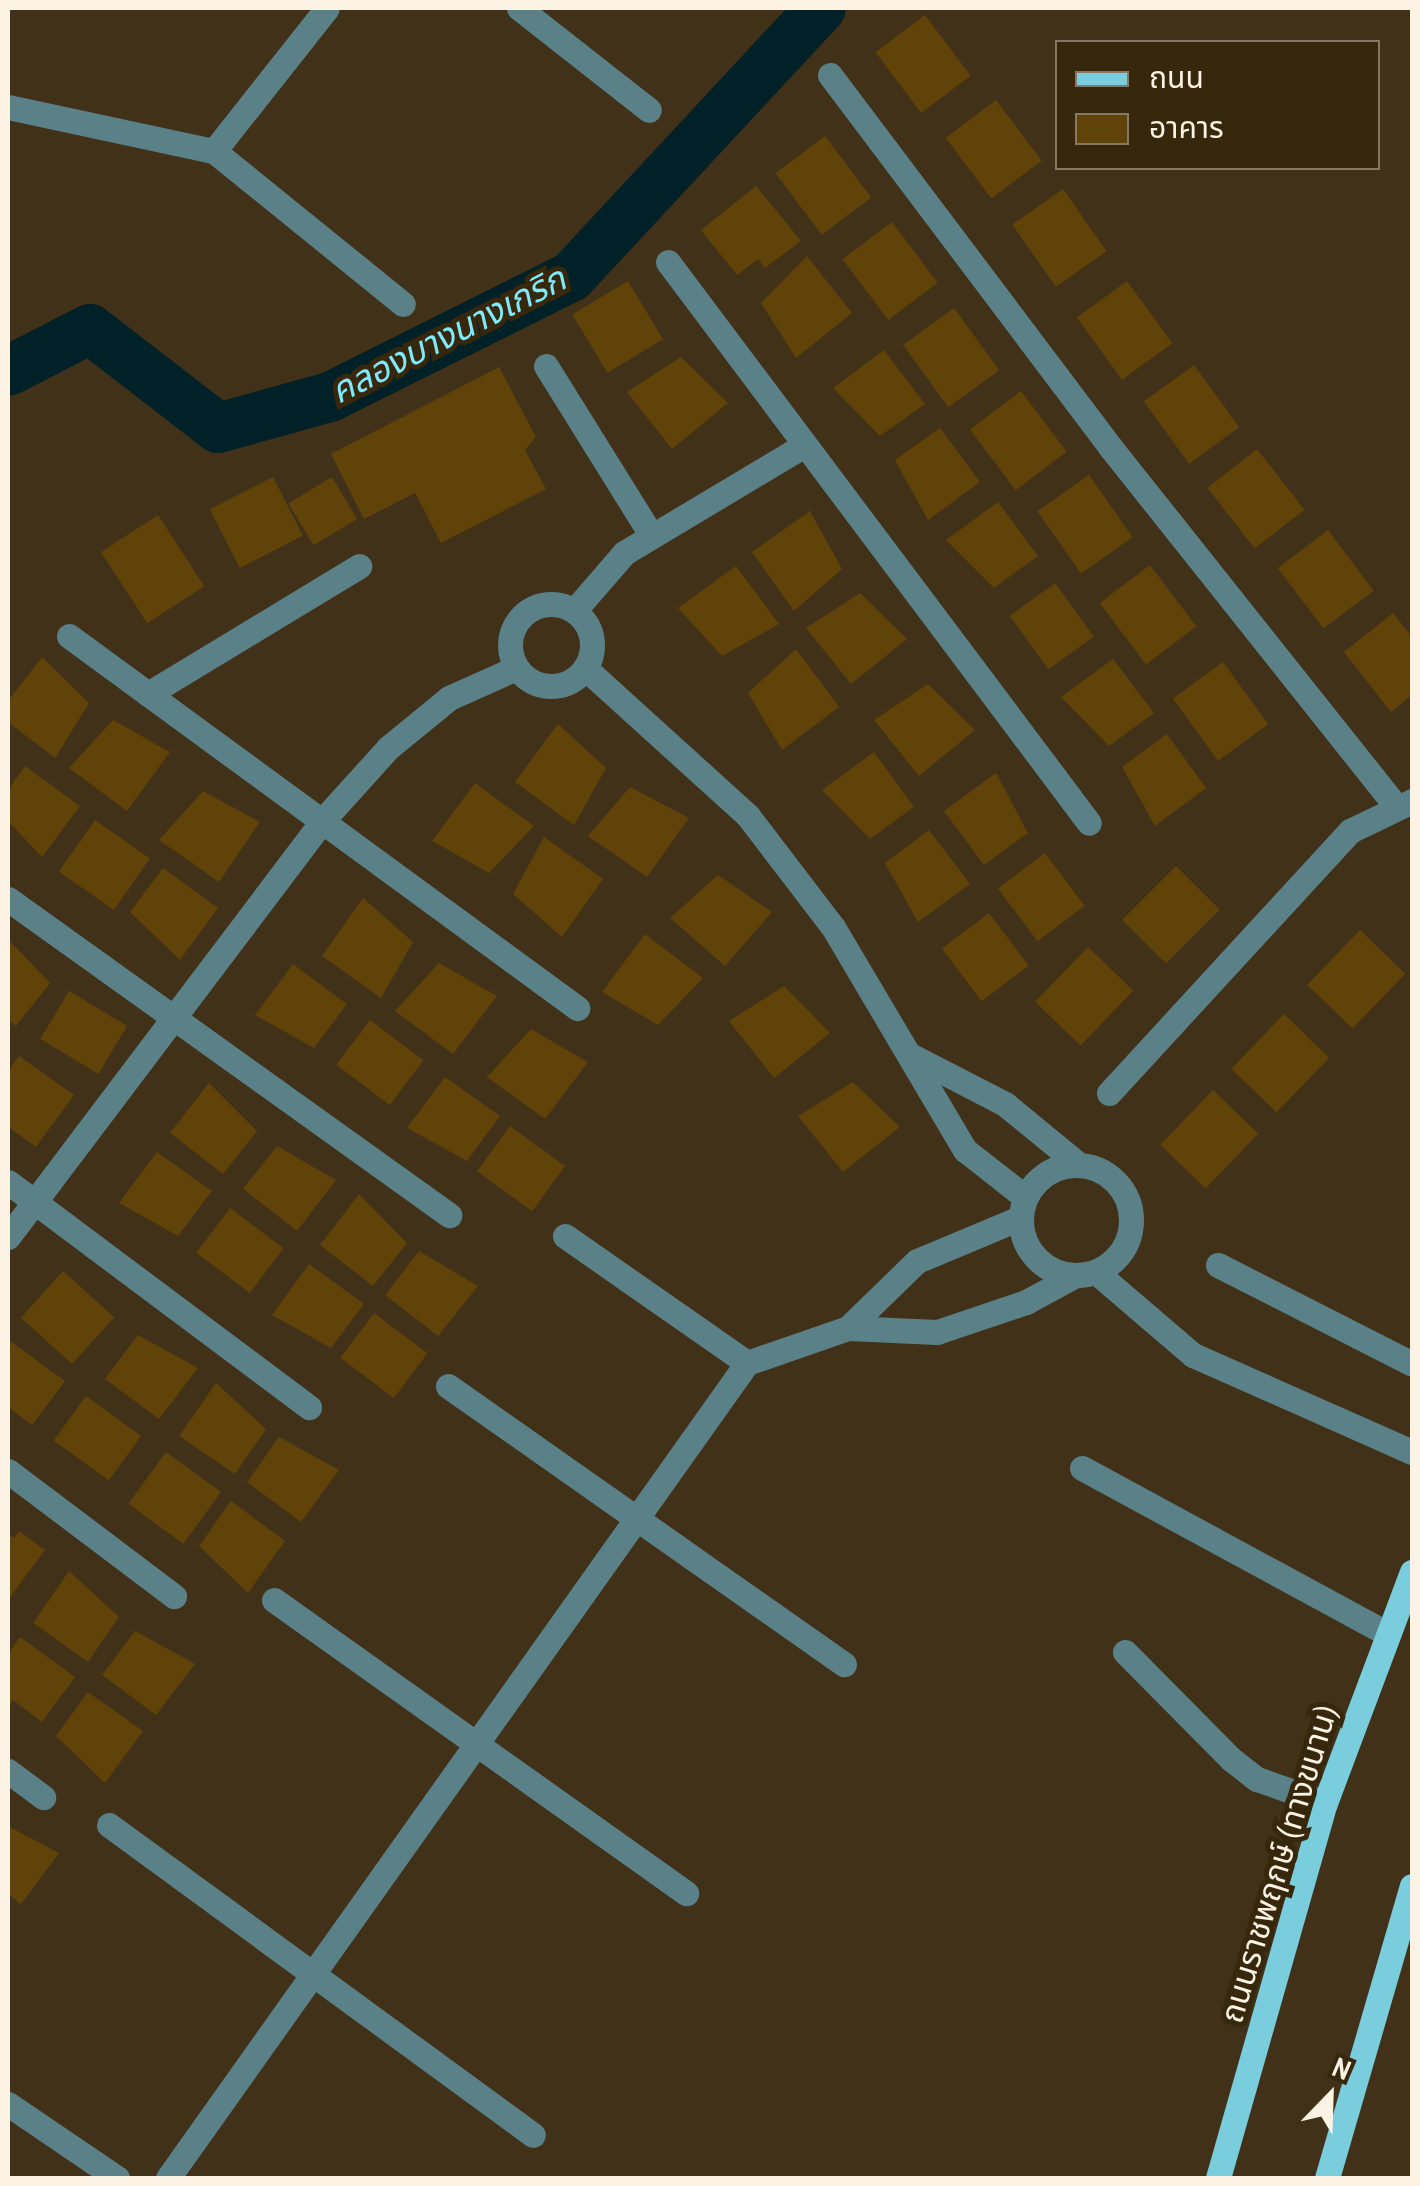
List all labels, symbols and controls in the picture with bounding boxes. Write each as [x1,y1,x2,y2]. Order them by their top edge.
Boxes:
legend [1055,40,1380,170]
text: ถนน [1149,57,1204,97]
text: อาคาร [1149,107,1224,147]
water label: คลองบางนางเกริก [323,258,573,412]
street label: ถนนราชพฤกษ์ (ทางขนาน) [1212,1701,1346,2027]
north arrow [1280,2046,1380,2146]
text: N [1327,2048,1357,2089]

